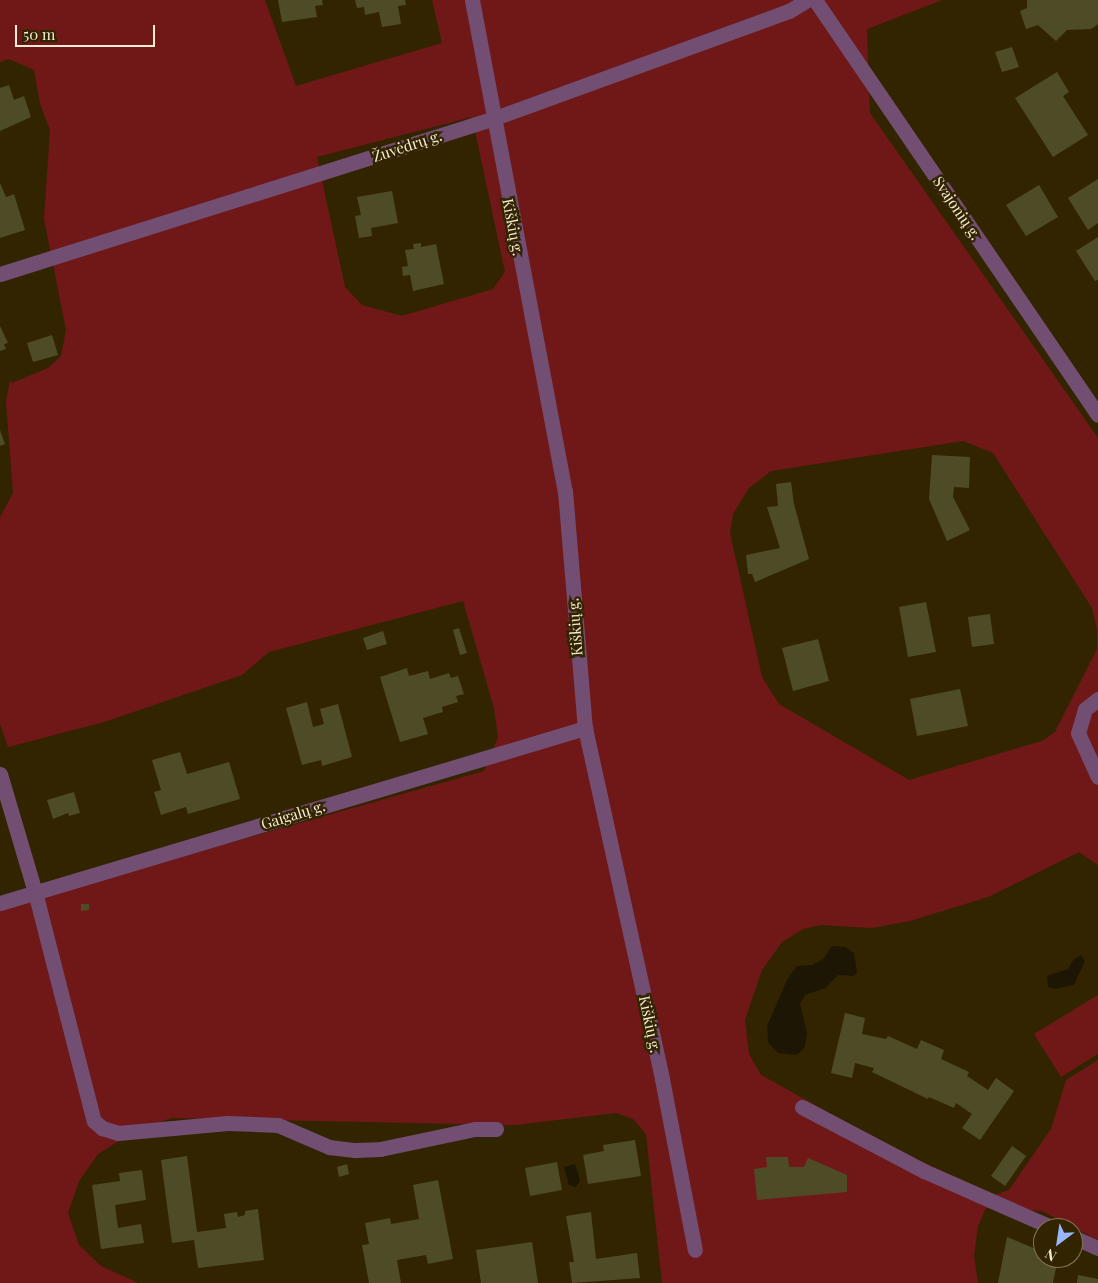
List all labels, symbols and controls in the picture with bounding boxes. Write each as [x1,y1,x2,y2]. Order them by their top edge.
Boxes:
scale bar [18,15,158,47]
text: 50 m [23,24,55,44]
street label: Žuvėdrų g. [370,126,444,166]
street label: Svajonių g. [929,173,985,243]
street label: Kiškių g. [499,197,527,257]
street label: Kiškių g. [564,598,586,656]
street label: Gaigalų g. [259,797,327,833]
street label: Kiškių g. [635,994,665,1054]
north arrow [1033,1218,1083,1268]
text: N [1041,1245,1060,1266]

